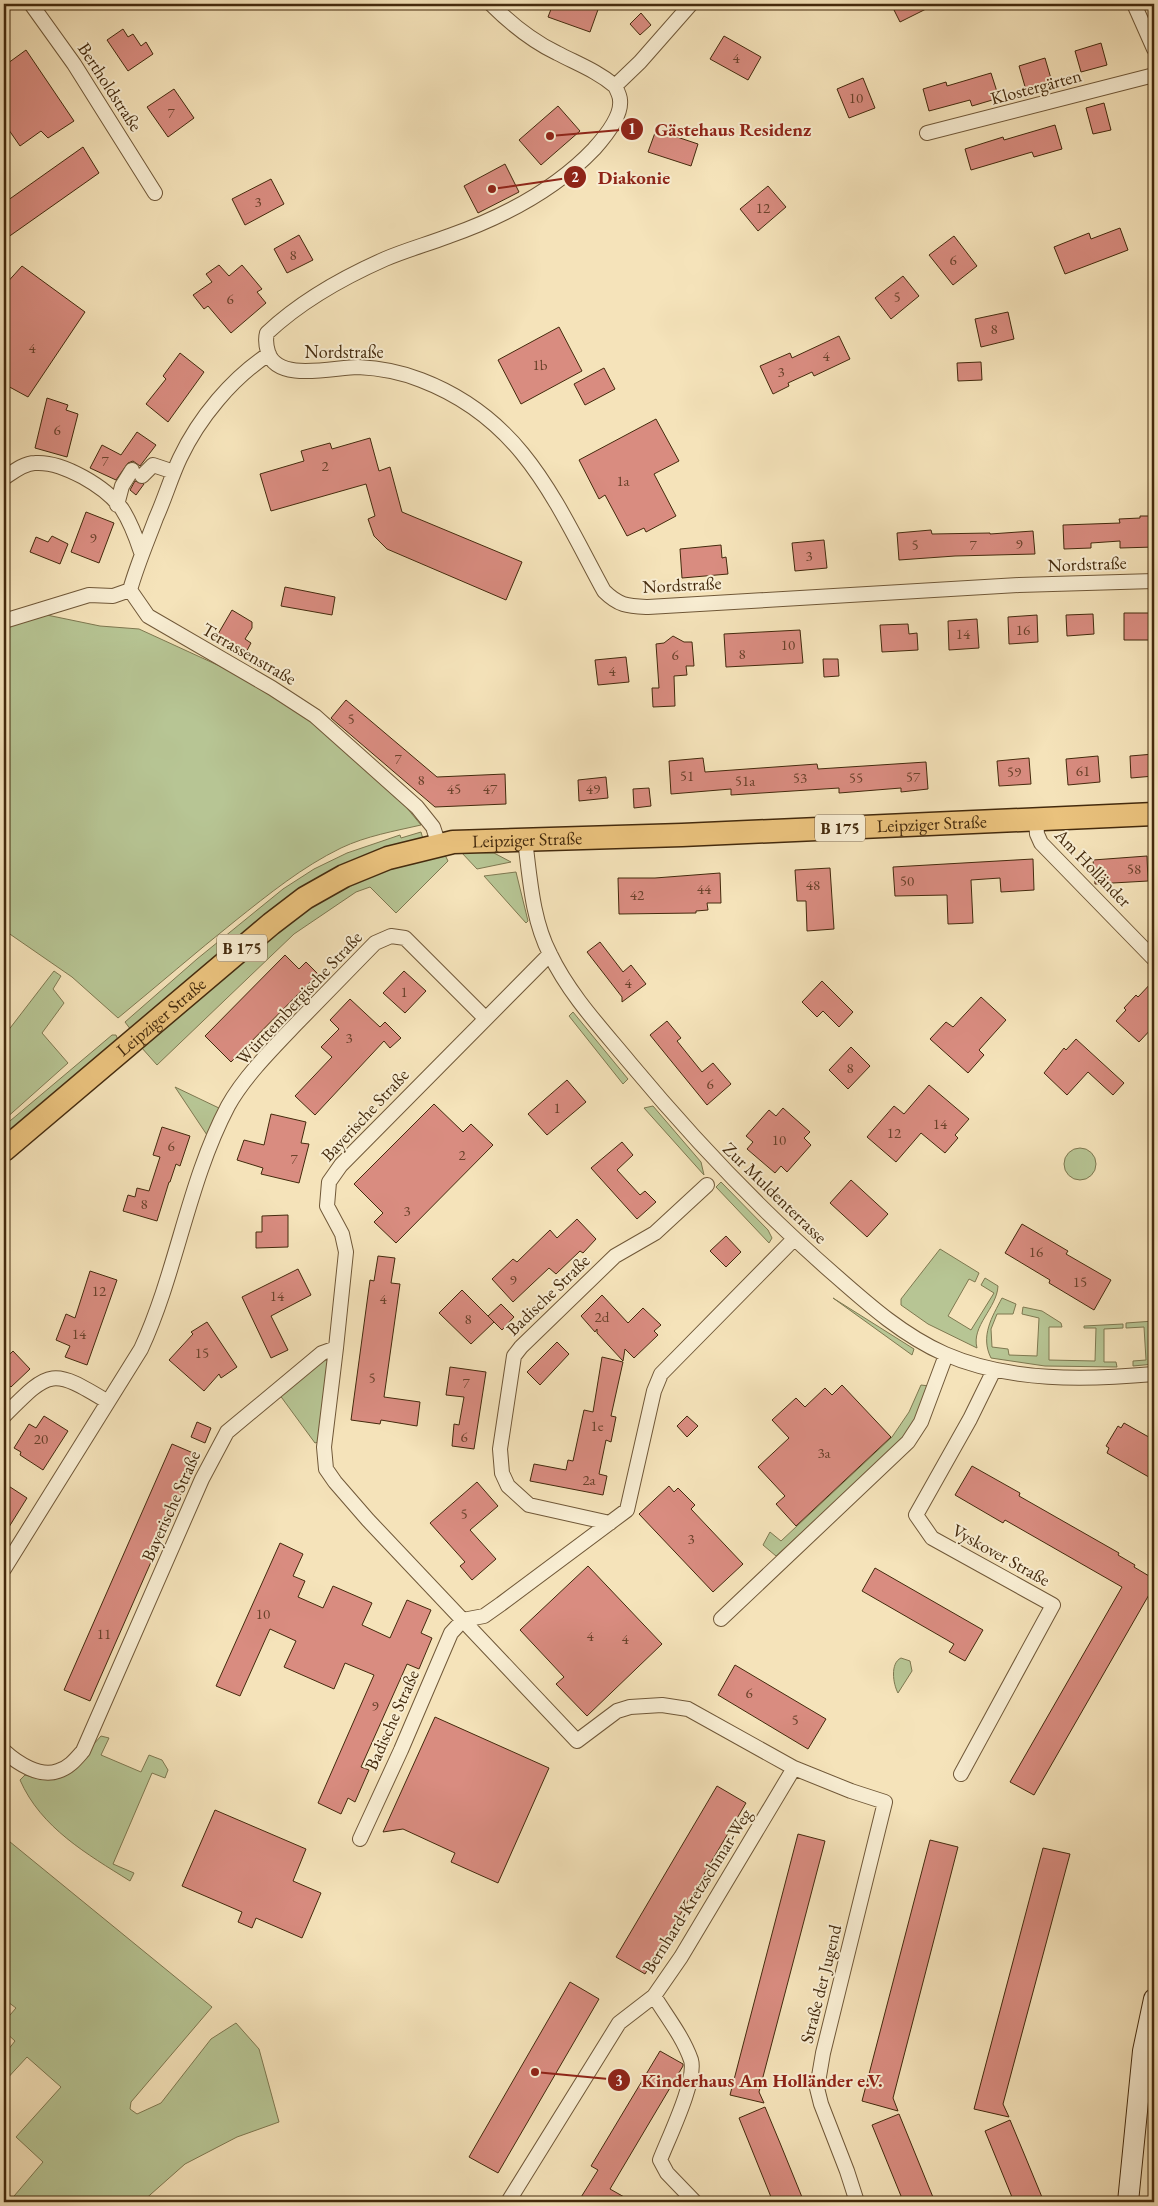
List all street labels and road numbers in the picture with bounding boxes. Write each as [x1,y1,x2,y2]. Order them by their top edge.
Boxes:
street label: Bertholdstraße [73,38,148,135]
street label: Klostergärten [988,63,1084,110]
street label: Nordstraße [304,340,384,363]
street label: Nordstraße [1047,551,1127,576]
street label: Nordstraße [642,571,722,598]
street label: Terrassenstraße [198,617,301,690]
street label: Leipziger Straße [876,809,987,837]
road number: B 175 [815,814,865,841]
street label: Am Holländer [1049,823,1137,912]
street label: Leipziger Straße [472,826,582,852]
street label: Württembergische Straße [230,926,367,1070]
road number: B 175 [217,934,267,961]
street label: Leipziger Straße [111,972,210,1061]
street label: Bayerische Straße [316,1063,414,1166]
street label: Zur Muldenterrasse [718,1137,832,1248]
street label: Badische Straße [501,1249,594,1340]
street label: Bayerische Straße [136,1447,205,1565]
street label: Vyskover Straße [948,1518,1054,1591]
street label: Badische Straße [359,1666,424,1774]
street label: Bernhard-Kretzschmar-Weg [636,1804,757,1977]
street label: Straße der Jugend [795,1921,847,2046]

